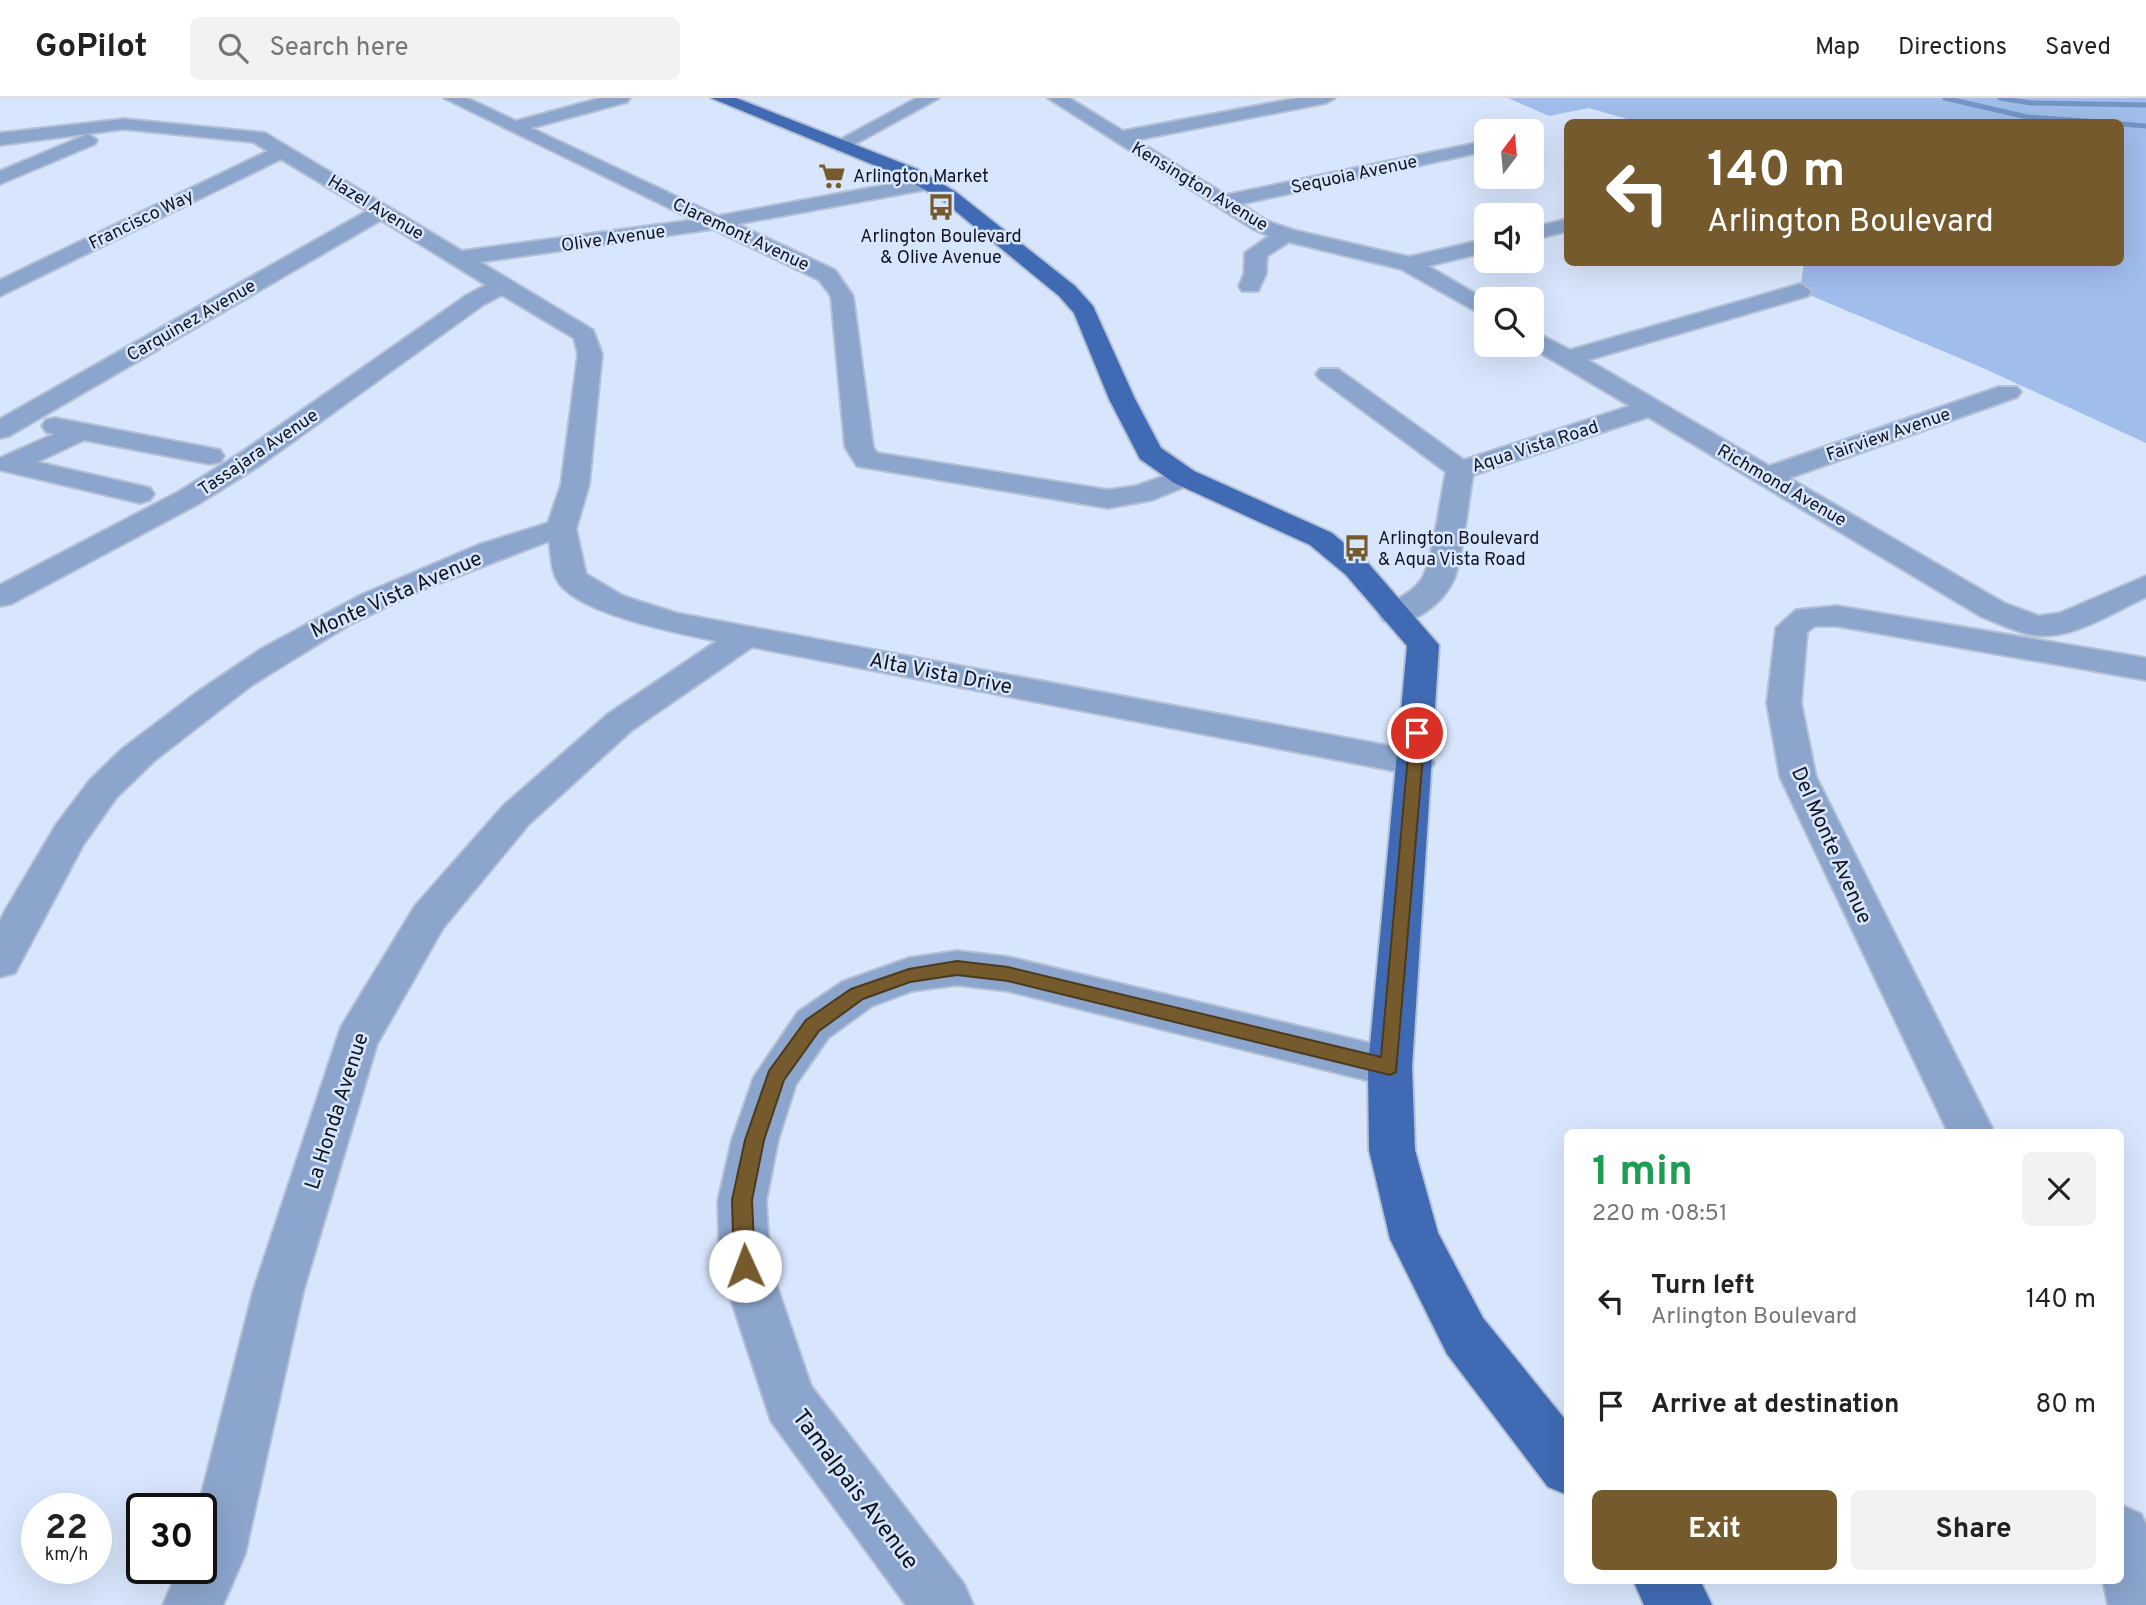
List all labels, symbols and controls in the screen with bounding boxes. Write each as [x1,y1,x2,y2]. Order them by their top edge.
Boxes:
search box [190,17,680,80]
text: GoPilot [35,27,148,69]
icon: search [214,29,252,67]
text: Search here [270,32,408,65]
text: Map [1815,33,1860,63]
text: Directions [1898,33,2007,63]
text: Saved [2045,33,2111,63]
north arrow [1474,119,1544,189]
map controls [1474,119,1544,357]
street label: Kensington Avenue [1127,137,1272,237]
text: 140 m [1707,142,1846,204]
icon: left [1592,147,1683,238]
street label: Sequoia Avenue [1289,151,1420,200]
supermarket icon: Arlington Market [817,161,847,191]
place label: Arlington Market [853,166,989,189]
street label: Hazel Avenue [323,170,428,246]
street label: Francisco Way [85,185,198,256]
bus stop icon: Arlington Boulevard & Olive Avenue [926,192,956,222]
street label: Claremont Avenue [668,194,812,277]
button: sound [1474,203,1544,273]
text: Arlington Boulevard [1707,203,1994,243]
street label: Olive Avenue [560,221,667,258]
place label: Arlington Boulevard & Olive Avenue [860,226,1022,270]
street label: Carquinez Avenue [123,275,260,368]
button: search [1474,287,1544,357]
street label: Fairview Avenue [1823,403,1954,467]
street label: Tassajara Avenue [195,405,323,502]
street label: Aqua Vista Road [1469,416,1602,479]
street label: Richmond Avenue [1712,440,1850,533]
place label: Arlington Boulevard & Aqua Vista Road [1378,528,1539,572]
bus stop icon: Arlington Boulevard & Aqua Vista Road [1342,533,1372,563]
street label: Monte Vista Avenue [307,545,487,645]
street label: Alta Vista Drive [867,647,1014,702]
pin [1387,703,1447,763]
icon: arrive [1398,714,1436,752]
street label: Del Monte Avenue [1784,763,1877,928]
street label: La Honda Avenue [299,1030,376,1193]
text: 1 min [1592,1147,1693,1200]
button: close [2022,1152,2096,1226]
text: 220 m · 08:51 [1592,1200,1727,1229]
position arrow [708,1229,782,1303]
text: Turn left [1651,1270,1755,1303]
icon: left [1592,1282,1630,1320]
text: 140 m [2026,1284,2096,1317]
text: Arlington Boulevard [1651,1303,1857,1332]
icon: arrive [1592,1387,1630,1425]
text: Arrive at destination [1651,1389,1899,1422]
text: 80 m [2036,1389,2096,1422]
street label: Tamalpais Avenue [784,1404,925,1577]
button: Exit [1592,1490,1837,1570]
button: Share [1851,1490,2096,1570]
speed limit sign: 30 [126,1493,217,1584]
text: 22 [45,1507,88,1551]
text: km/h [45,1544,88,1567]

